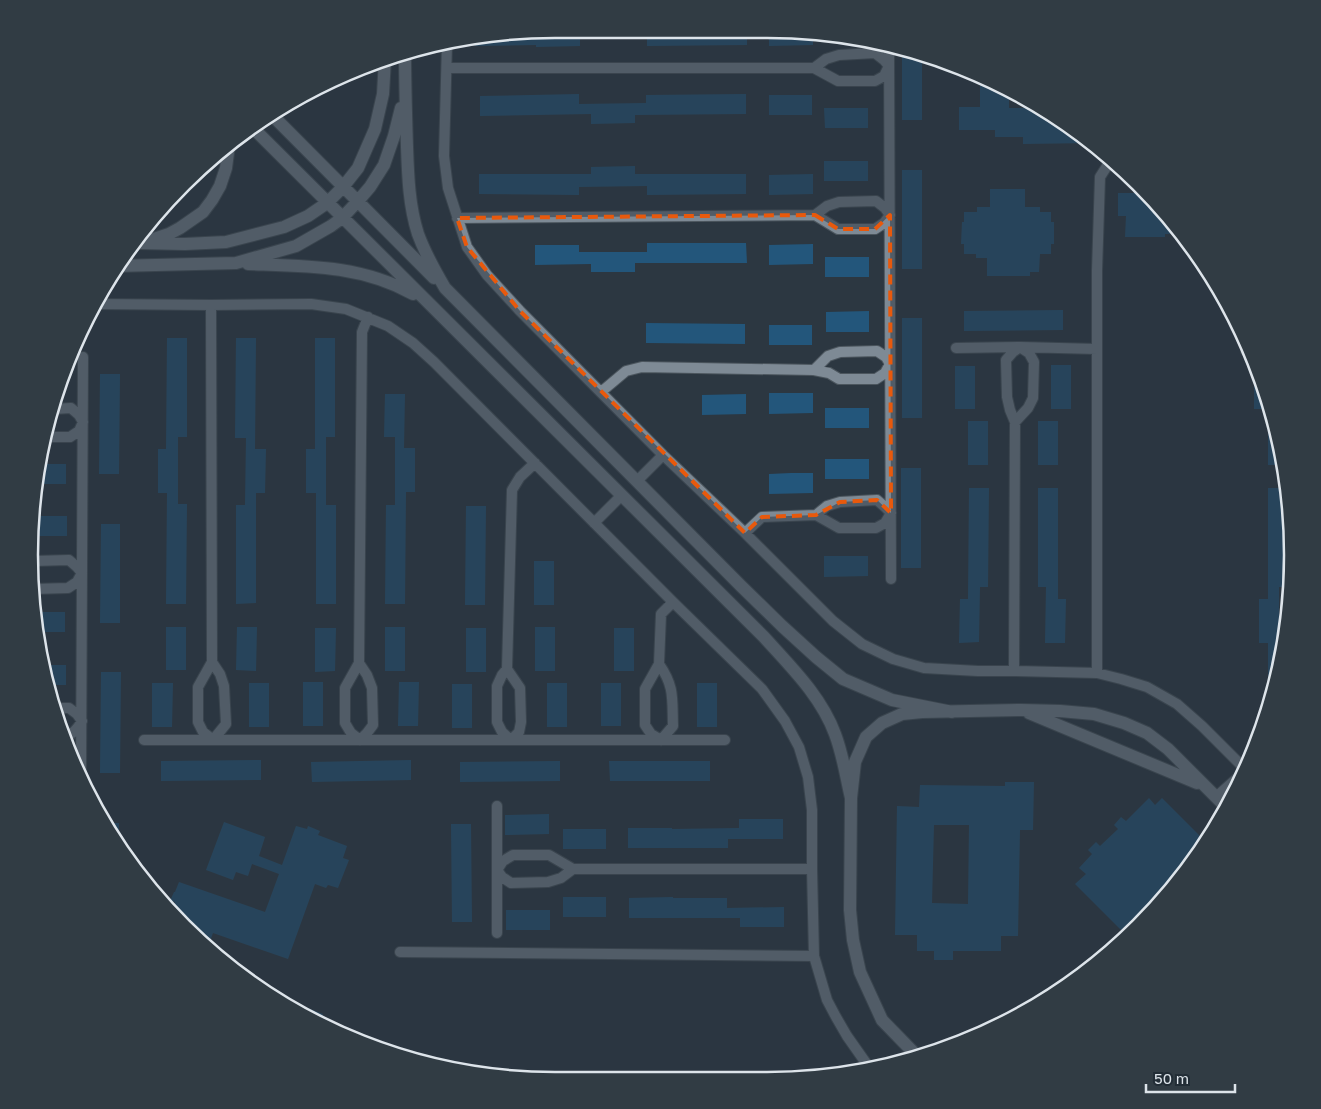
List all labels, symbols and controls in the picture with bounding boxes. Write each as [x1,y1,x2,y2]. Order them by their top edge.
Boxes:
scale bar [1146,1062,1235,1094]
text: 50 m [1154,1069,1189,1087]

